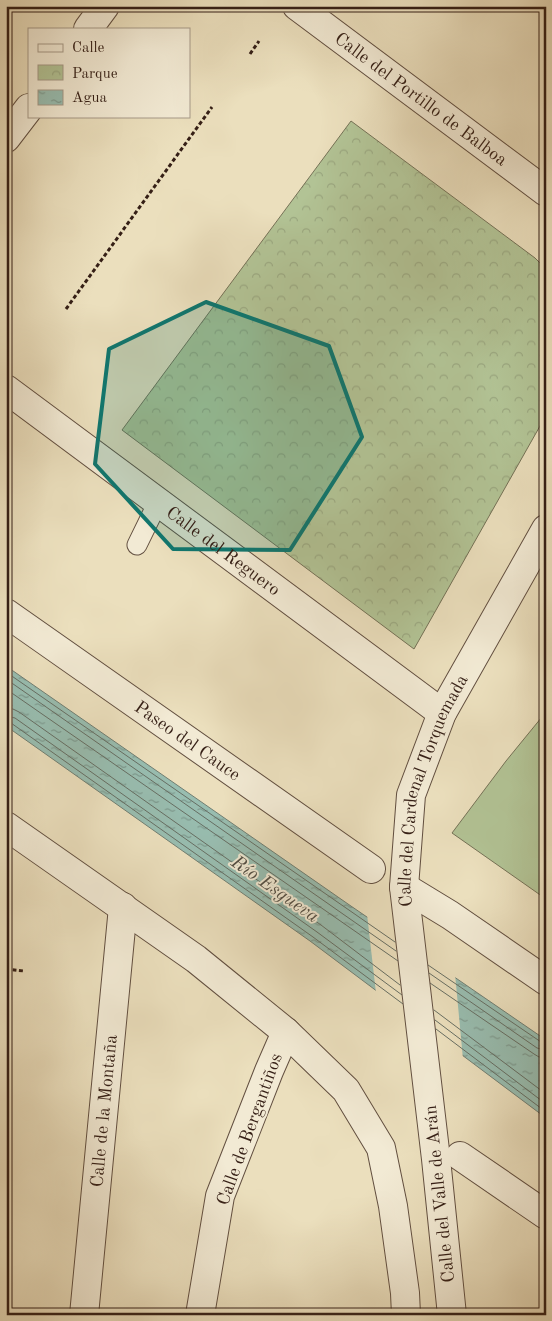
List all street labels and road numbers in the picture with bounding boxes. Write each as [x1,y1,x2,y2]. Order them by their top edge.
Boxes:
street label: Calle del Portillo de Balboa [331,29,510,170]
street label: Calle del Reguero [163,503,283,600]
street label: Calle del Cardenal Torquemada [396,672,472,908]
street label: Paseo del Cauce [131,698,243,784]
street label: Calle de la Montaña [88,1034,121,1188]
street label: Calle de Bergantiños [214,1051,286,1208]
street label: Calle del Valle de Arán [422,1104,458,1284]

